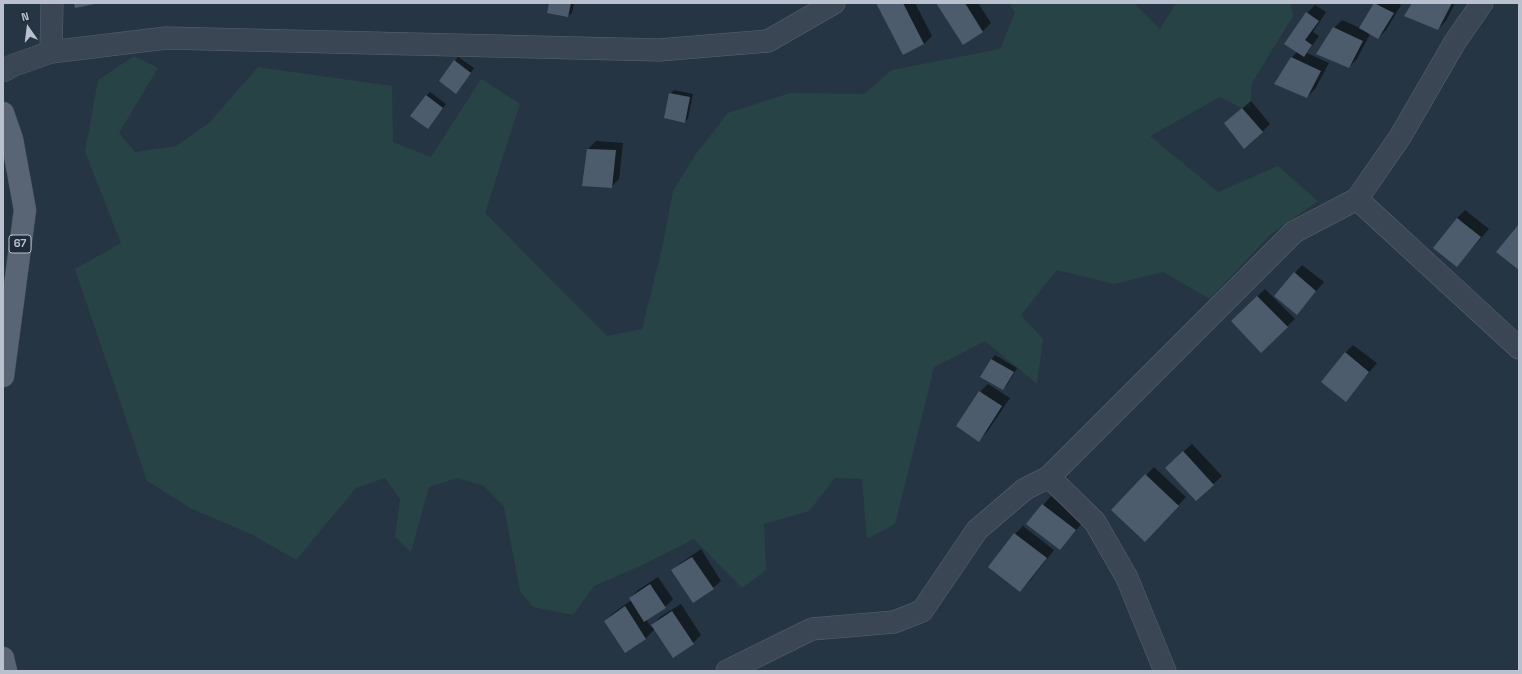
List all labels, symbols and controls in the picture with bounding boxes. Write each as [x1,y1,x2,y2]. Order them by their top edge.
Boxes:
north arrow [8,8,48,48]
text: N [20,9,30,24]
road number: 67 [9,235,31,253]

